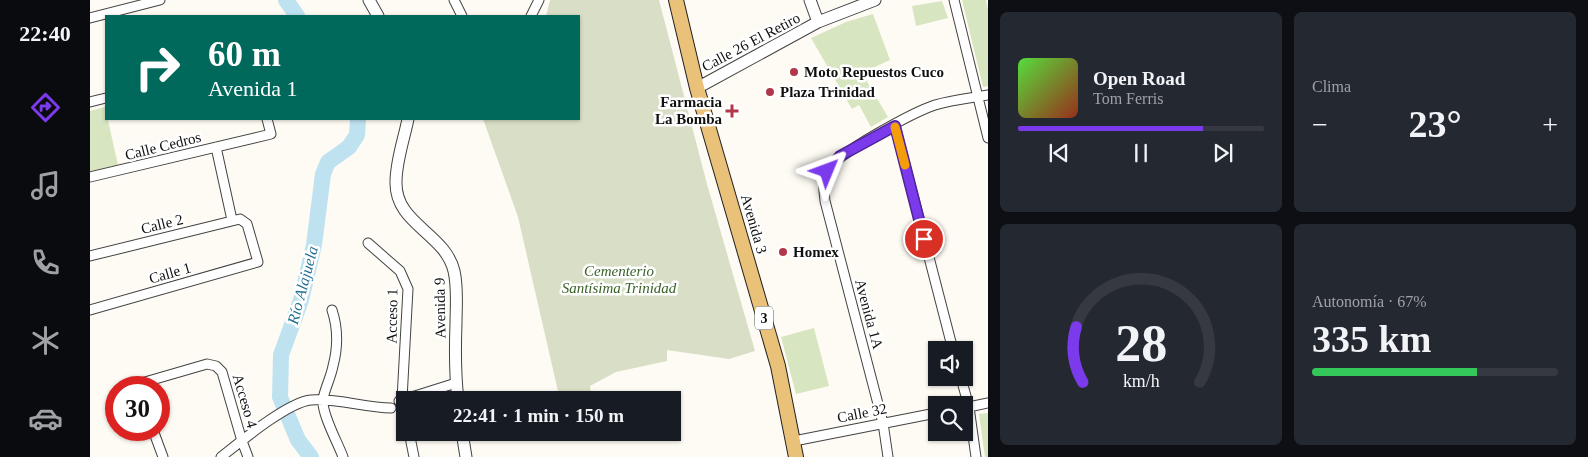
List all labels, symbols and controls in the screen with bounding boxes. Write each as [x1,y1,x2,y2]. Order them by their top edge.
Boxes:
street label: Calle 26 El Retiro [699,9,803,75]
text: 22:40 [19,21,71,46]
icon: right [125,35,190,100]
text: 60 m [208,35,281,74]
place label: Moto Repuestos Cuco [804,64,944,80]
marker: Moto Repuestos Cuco [788,66,800,78]
text: Open Road [1093,68,1185,89]
text: Avenida 1 [208,76,297,101]
text: Clima [1312,78,1351,95]
place label: Plaza Trinidad [780,84,876,100]
marker: Plaza Trinidad [764,86,776,98]
icon: directions [28,90,63,125]
text: Tom Ferris [1093,90,1163,107]
place label: Farmacia La Bomba [655,94,723,127]
text: 23° [1408,103,1462,145]
marker: Farmacia La Bomba [726,105,738,117]
text: − [1312,109,1328,140]
text: + [1542,109,1558,140]
street label: Calle Cedros [123,129,203,163]
icon: previous [1045,139,1073,167]
icon: pause [1127,139,1155,167]
icon: next [1209,139,1237,167]
position arrow [800,144,852,196]
icon: music [28,168,63,203]
street label: Avenida 3 [738,192,770,256]
street label: Calle 2 [139,211,185,237]
pin [903,218,945,260]
icon: arrive [910,225,938,253]
water label: Río Alajuela [284,244,322,327]
place label: Homex [793,244,839,260]
icon: phone [28,245,63,280]
marker: Homex [777,246,789,258]
street label: Calle 1 [147,259,193,287]
park label: Cementerio Santísima Trinidad [562,263,677,296]
street label: Avenida 9 [431,277,449,339]
street label: Avenida 1A [852,277,886,351]
street label: Acceso 1 [384,288,400,344]
text: Autonomía · 67% [1312,293,1427,310]
road number: 3 [755,306,773,330]
text: 28 [1115,315,1167,372]
text: 335 km [1312,318,1431,360]
icon: climate [28,323,63,358]
map controls [928,341,973,441]
button: sound [928,341,973,386]
text: km/h [1123,371,1159,391]
street label: Acceso 4 [230,372,260,430]
speed limit sign: 30 [105,376,170,441]
button: search [928,396,973,441]
street label: Calle 32 [836,400,888,426]
icon: car [28,401,63,436]
text: 22:41 · 1 min · 150 m [453,405,624,426]

